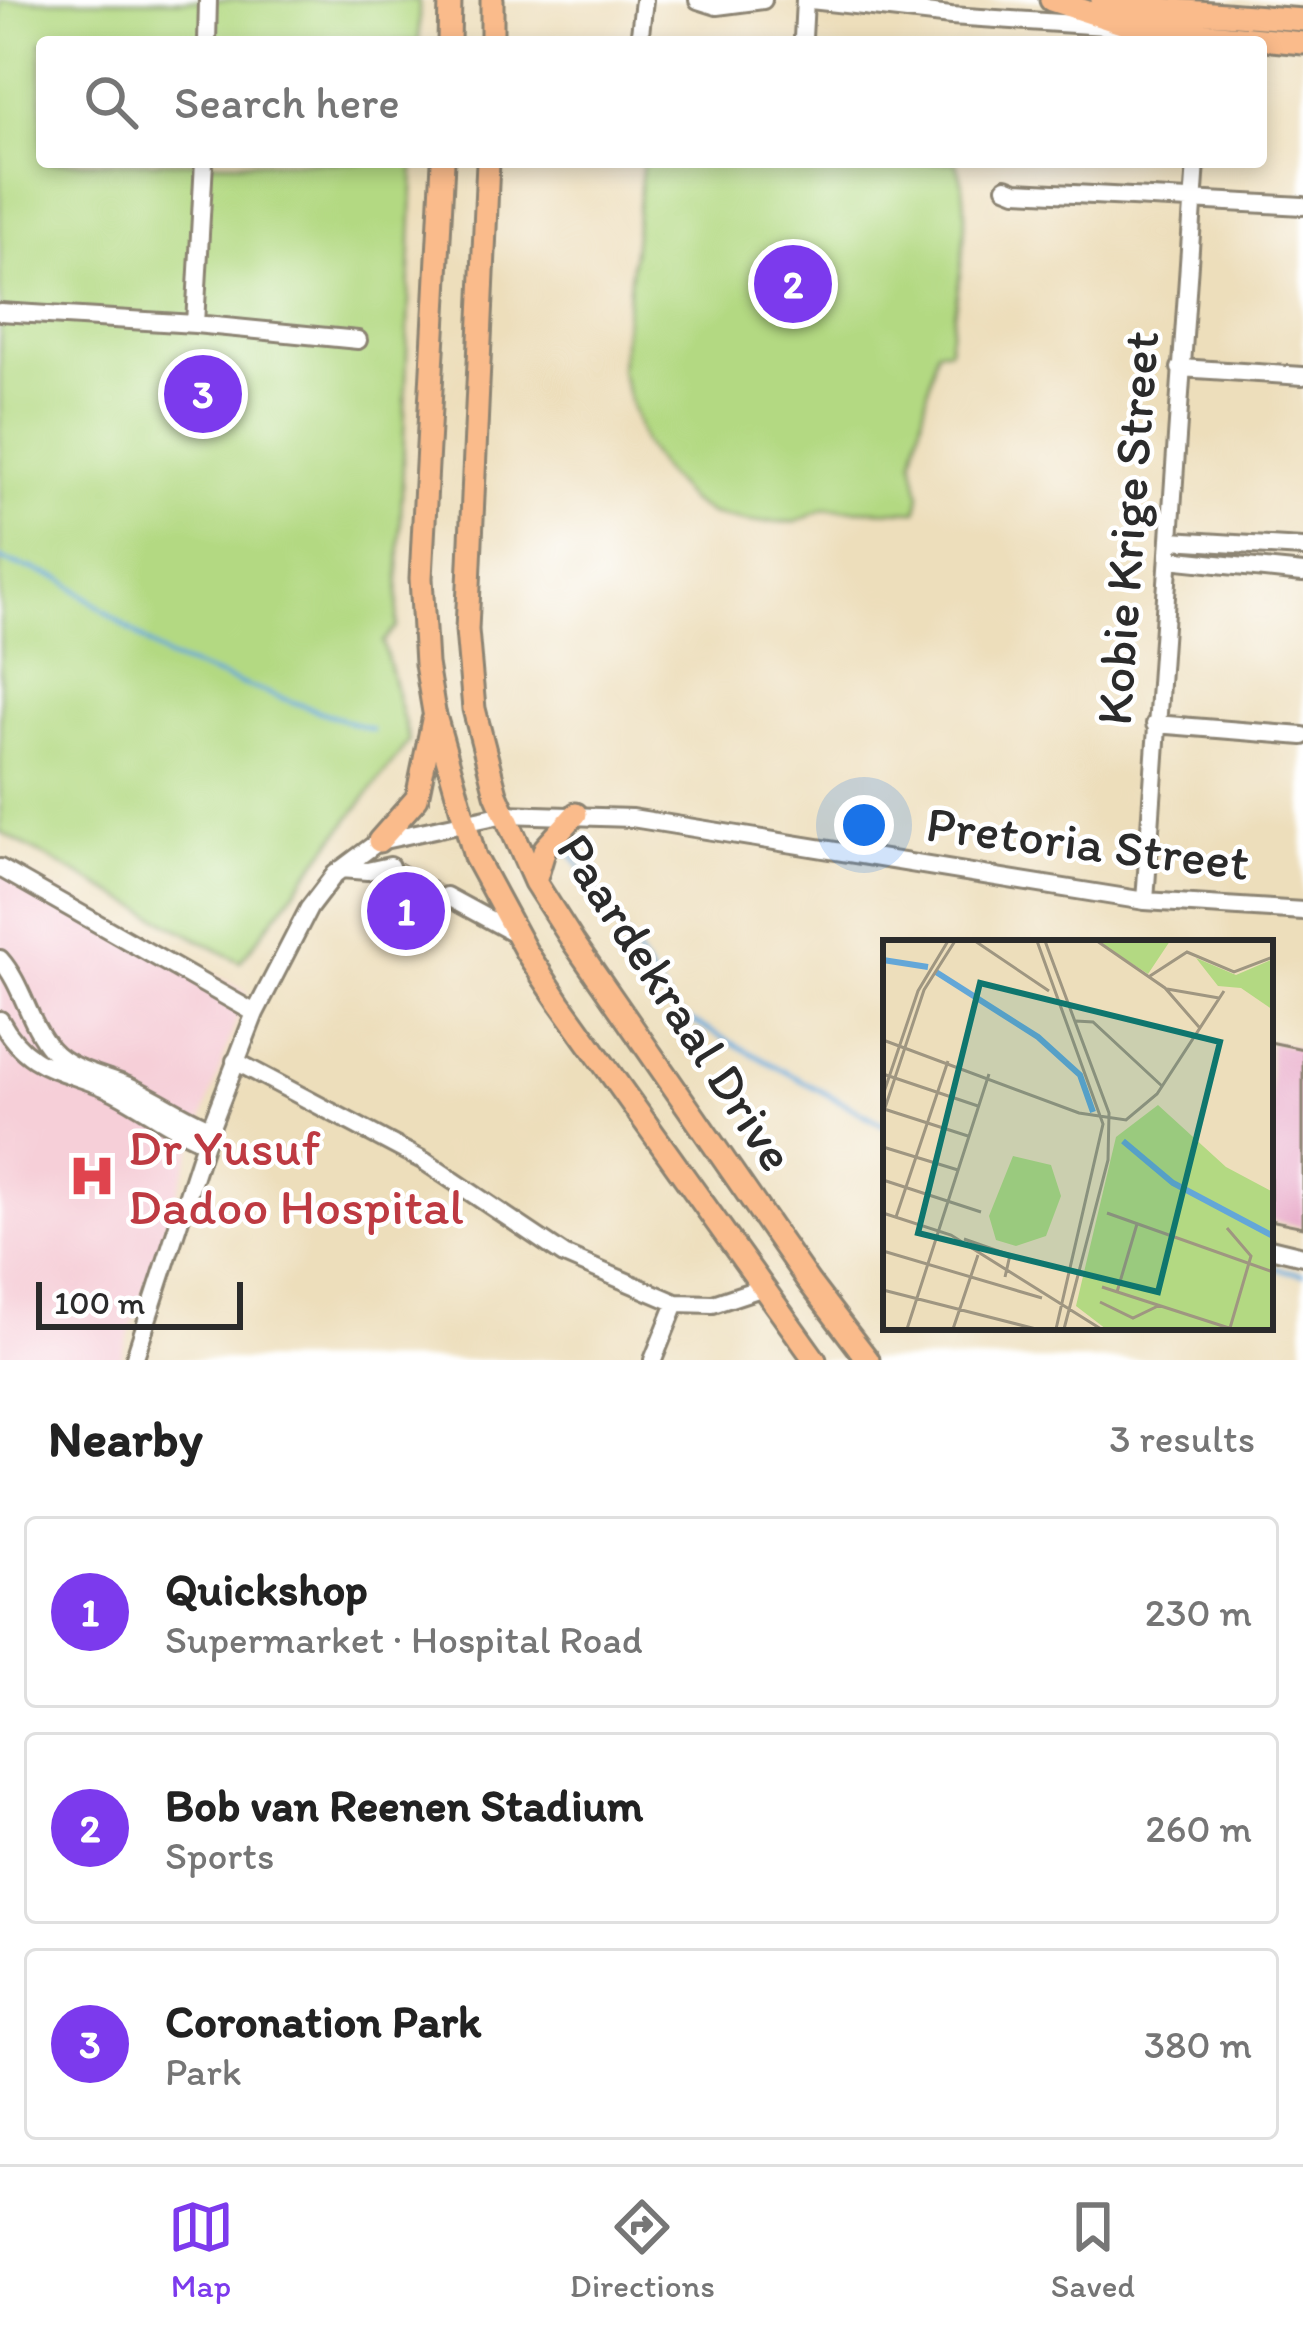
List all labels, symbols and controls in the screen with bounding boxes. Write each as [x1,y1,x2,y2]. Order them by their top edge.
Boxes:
search box [36,36,1267,168]
icon: search [78,69,144,135]
text: Search here [174,75,400,129]
pin: 2 [754,239,832,329]
street label: Kobie Krige Street [1083,329,1171,727]
pin: 3 [164,349,242,439]
street label: Pretoria Street [923,793,1253,893]
your location [834,795,894,855]
street label: Paardekraal Drive [544,822,808,1182]
pin: 1 [367,866,445,956]
inset map [883,940,1273,1330]
place label: Dr Yusuf Dadoo Hospital [128,1117,464,1237]
hospital icon: Dr Yusuf Dadoo Hospital [67,1151,117,1201]
scale bar [36,1276,243,1329]
text: 100 m [54,1283,145,1322]
text: Nearby [48,1408,203,1469]
text: 3 results [1109,1415,1255,1462]
text: Quickshop [165,1562,368,1616]
text: 1 [81,1589,99,1636]
text: 230 m [1145,1589,1252,1636]
text: Supermarket · Hospital Road [165,1616,643,1663]
text: Bob van Reenen Stadium [165,1778,643,1832]
text: 2 [80,1805,100,1852]
text: 260 m [1145,1805,1252,1852]
text: Sports [165,1832,274,1879]
text: Coronation Park [165,1994,481,2048]
text: 3 [79,2021,101,2068]
text: 380 m [1144,2021,1252,2068]
text: Park [165,2048,242,2095]
tab: Map [168,2194,234,2305]
tab: Directions [570,2194,715,2305]
tab: Saved [1051,2194,1135,2305]

